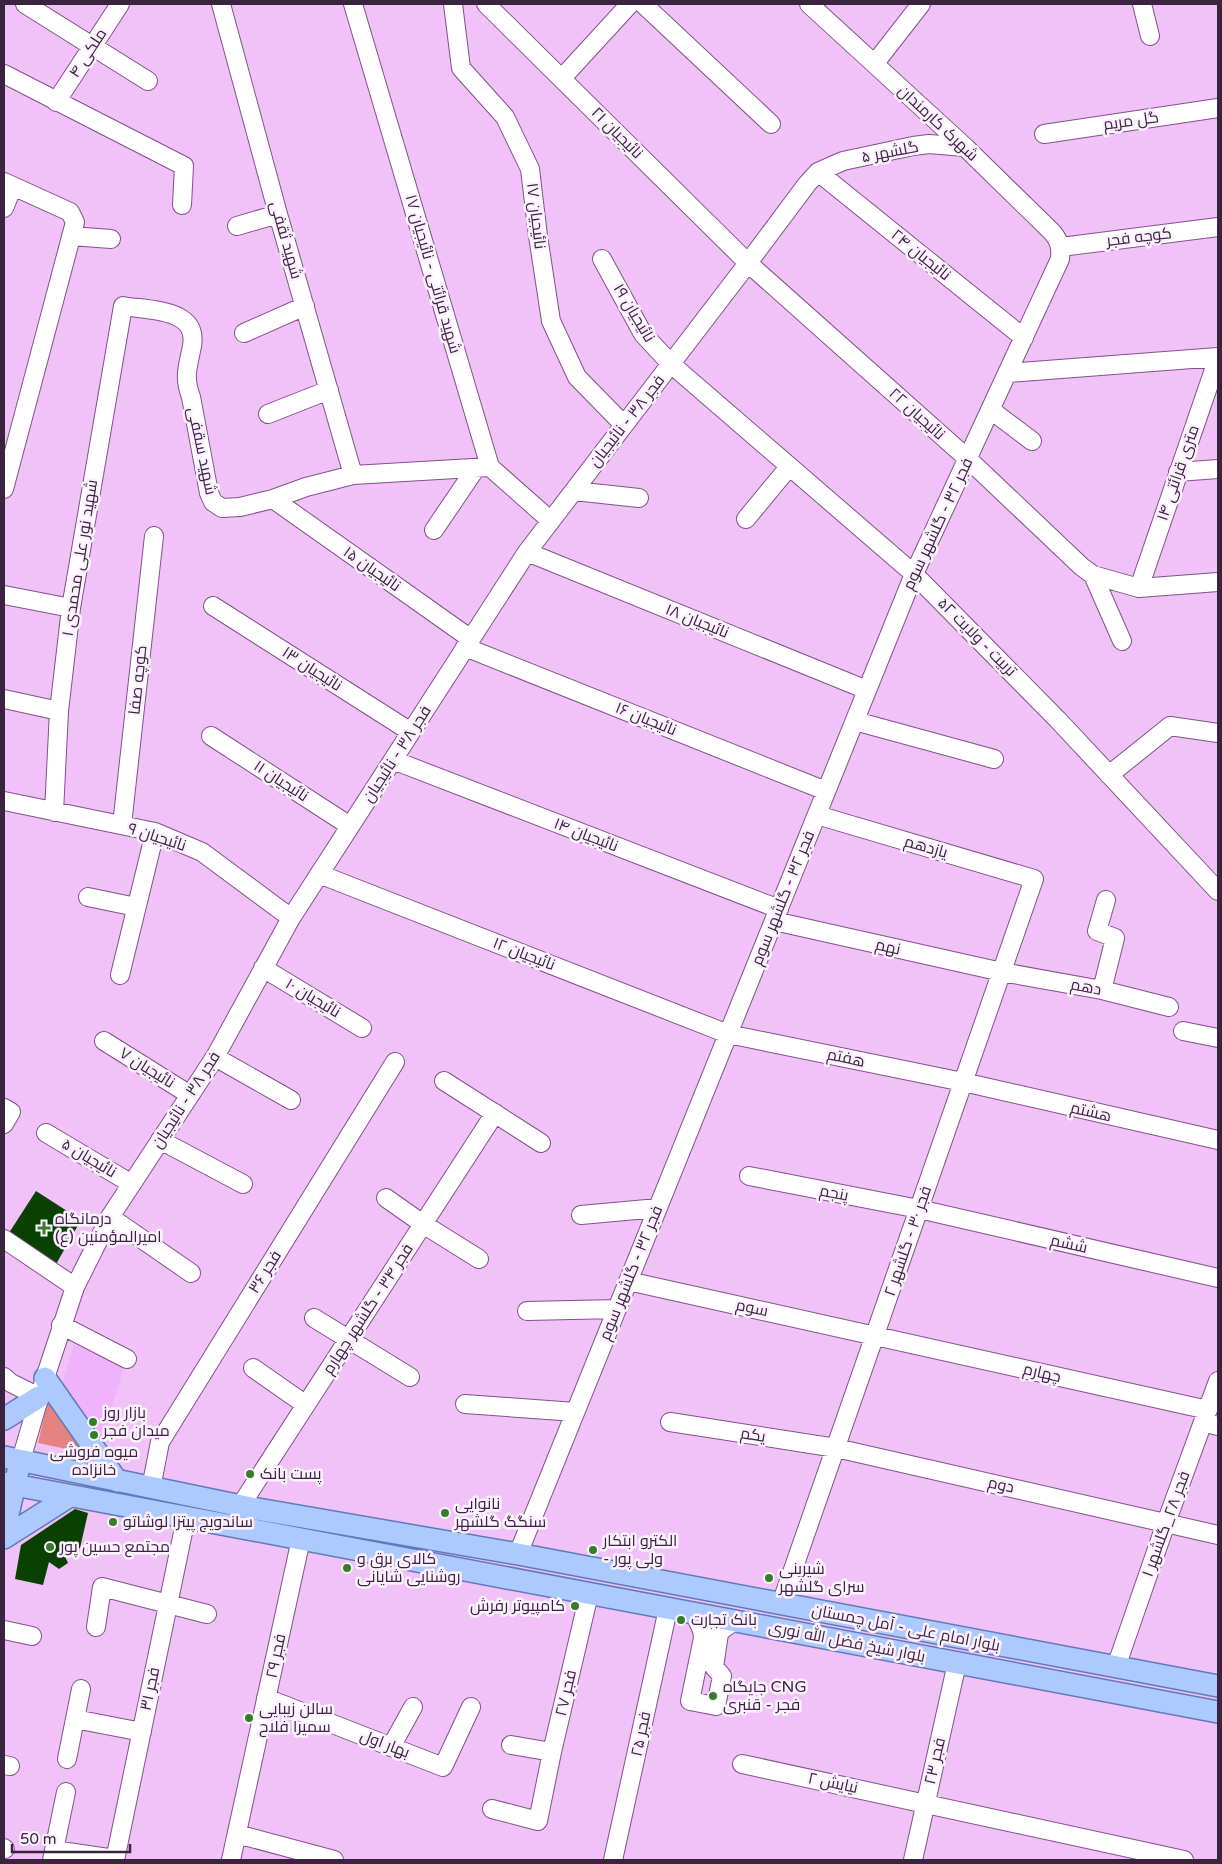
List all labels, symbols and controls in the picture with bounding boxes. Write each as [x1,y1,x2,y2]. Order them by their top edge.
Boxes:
street label: ملکی ۴ [65,25,111,81]
street label: شهرک کارمندان [894,81,982,165]
street label: نائیجیان ۲۱ [587,103,647,163]
street label: گل مریم [1102,107,1160,136]
street label: گلشهر ۵ [860,137,920,167]
street label: نائیجیان ۱۷ [522,182,550,250]
street label: شهید قرائتی - نائیجیان ۱۷ [401,192,465,356]
street label: شهید ثقفی [265,199,307,281]
street label: کوچه فجر [1104,223,1173,252]
street label: نائیجیان ۲۴ [887,225,955,285]
street label: نائیجیان ۱۹ [609,280,659,346]
street label: فجر ۳۸ - نائیجیان [585,371,669,471]
street label: نائیجیان ۲۲ [885,384,949,444]
street label: شهید سقفی [183,405,221,497]
street label: ۱۴ متری قرائتی [1152,422,1204,524]
street label: فجر ۳۲ - گلشهر سوم [899,455,978,594]
street label: شهید نور علی محمدی ۱ [58,478,102,638]
street label: نائیجیان ۱۵ [339,542,405,596]
street label: تربیت - ولایت ۵۲ [933,593,1021,681]
street label: نائیجیان ۱۸ [662,599,732,643]
street label: نائیجیان ۱۳ [278,642,346,696]
street label: کوچه صفا [124,644,153,716]
street label: نائیجیان ۱۶ [612,698,680,740]
street label: فجر ۳۸ - نائیجیان [358,702,436,806]
street label: نائیجیان ۱۱ [250,756,312,806]
street label: نائیجیان ۱۴ [551,814,621,856]
street label: نائیجیان ۹ [125,818,189,856]
street label: فجر ۳۲ - گلشهر سوم [747,828,820,969]
street label: یازدهم [902,831,951,864]
street label: نائیجیان ۱۲ [490,933,558,975]
street label: نهم [873,934,903,961]
street label: نائیجیان ۱۰ [282,974,344,1022]
street label: دهم [1069,974,1103,1001]
street label: نائیجیان ۷ [115,1043,179,1093]
street label: هفتم [825,1044,867,1073]
street label: فجر ۳۸ - نائیجیان [147,1048,225,1152]
street label: هشتم [1068,1098,1114,1127]
street label: نائیجیان ۵ [58,1134,120,1182]
street label: پنجم [818,1180,851,1207]
street label: فجر ۳۰ - گلشهر ۲ [880,1183,936,1299]
street label: فجر ۳۲ - گلشهر سوم [595,1203,668,1344]
place label: درمانگاه امیرالمؤمنین (ع) [55,1209,162,1248]
marker: درمانگاه امیرالمؤمنین (ع) [37,1221,51,1235]
street label: ششم [1048,1230,1090,1259]
street label: فجر ۳۴ - گلشهر چهارم [318,1240,419,1379]
street label: فجر ۳۶ [244,1247,286,1297]
street label: سوم [734,1295,770,1322]
street label: چهارم [1021,1359,1063,1388]
place label: بازار روز میدان فجر [102,1403,170,1441]
marker: بازار روز میدان فجر [87,1416,99,1428]
street label: یکم [739,1423,768,1448]
marker: میوه فروشی خانزاده [88,1429,100,1441]
place label: میوه فروشی خانزاده [50,1442,138,1480]
place label: پست بانک [260,1464,322,1485]
marker: پست بانک [244,1468,256,1480]
street label: فجر ۲۸_گلشهر ۱ [1138,1468,1194,1580]
street label: دوم [986,1472,1016,1499]
place label: نانوایی سنگگ گلشهر [454,1494,546,1532]
marker: نانوایی سنگگ گلشهر [439,1507,451,1519]
place label: ساندویچ پیتزا لوشاتو [123,1512,253,1533]
marker: ساندویچ پیتزا لوشاتو [107,1516,119,1528]
place label: الکترو ابتکار - ولی پور [602,1531,677,1570]
place label: مجتمع حسین پور [59,1537,170,1558]
marker: مجتمع حسین پور [44,1541,56,1553]
marker: الکترو ابتکار - ولی پور [587,1544,599,1556]
place label: کالای برق و روشنایی شایانی [357,1549,461,1587]
place label: شیرینی سرای گلشهر [778,1559,864,1597]
marker: کالای برق و روشنایی شایانی [341,1562,353,1574]
marker: شیرینی سرای گلشهر [763,1572,775,1584]
place label: کامپیوتر رفرش [470,1596,565,1616]
marker: کامپیوتر رفرش [569,1600,581,1612]
street label: بلوار امام علی - آمل چمستان [810,1600,1002,1657]
place label: بانک تجارت [691,1610,757,1630]
marker: بانک تجارت [675,1614,687,1626]
street label: بلوار شیخ فضل الله نوری [767,1616,927,1668]
street label: فجر ۲۹ [262,1632,290,1680]
street label: فجر ۳۱ [136,1665,164,1713]
street label: فجر ۲۷ [551,1668,581,1718]
place label: جایگاه CNG فجر - قنبری [723,1677,807,1715]
marker: جایگاه CNG فجر - قنبری [707,1690,719,1702]
place label: سالن زیبایی سمیرا فلاح [259,1699,333,1738]
street label: فجر ۲۵ [626,1710,656,1758]
marker: سالن زیبایی سمیرا فلاح [243,1712,255,1724]
street label: بهار اول [357,1725,413,1763]
street label: فجر ۲۳ [920,1736,950,1786]
street label: نیایش ۲ [806,1768,860,1798]
scale bar [12,1822,130,1854]
text: 50 m [20,1830,57,1848]

